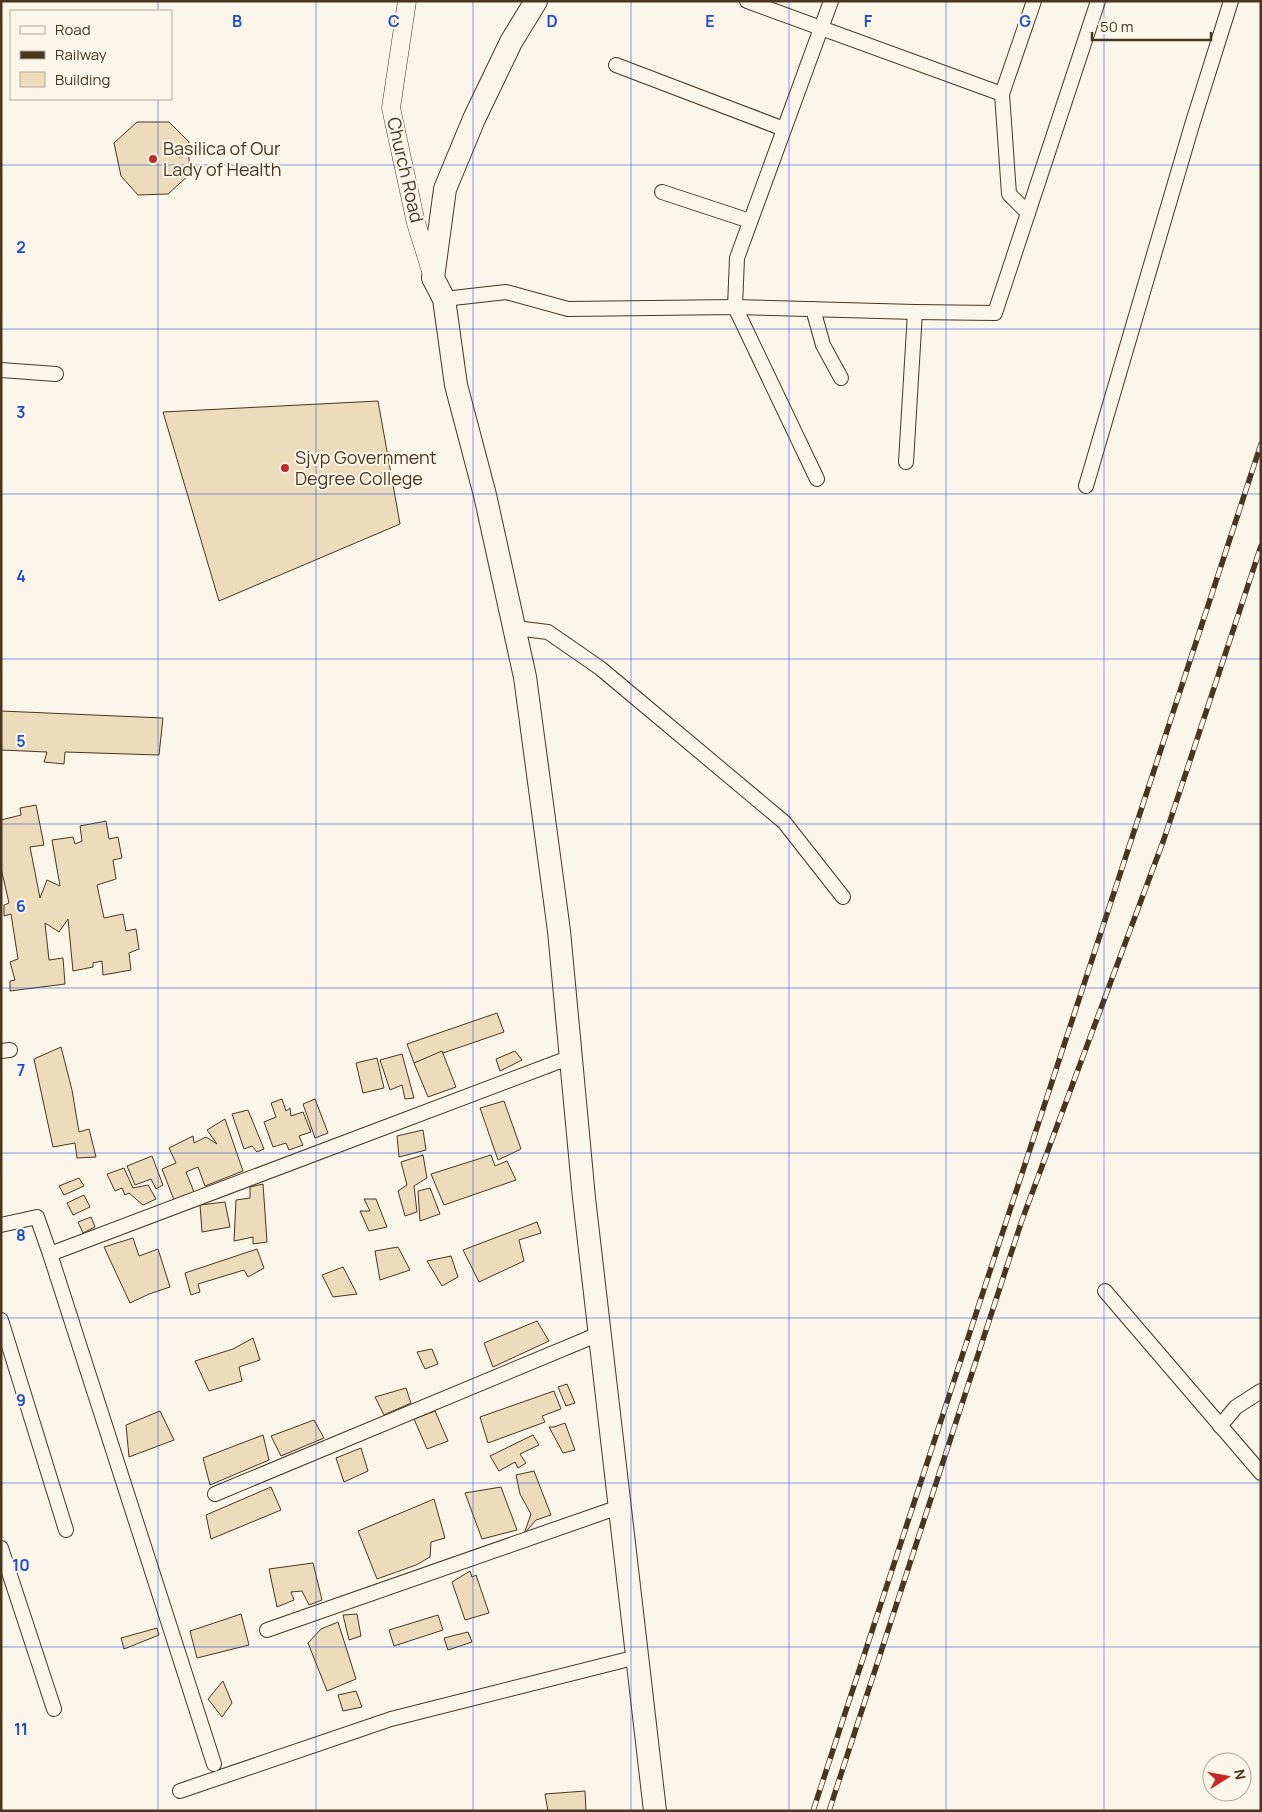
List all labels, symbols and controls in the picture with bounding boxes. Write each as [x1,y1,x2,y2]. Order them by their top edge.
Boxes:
legend [10,10,172,100]
text: B [232,10,242,32]
text: C [388,10,400,32]
text: D [546,10,558,32]
text: E [705,10,715,32]
text: F [864,10,873,32]
text: G [1019,10,1031,32]
scale bar [1092,10,1211,42]
text: 50 m [1100,16,1134,37]
text: Road [55,19,91,40]
text: Railway [55,44,107,65]
text: Building [55,69,110,90]
street label: Church Road [382,115,430,225]
place label: Basilica of Our Lady of Health [163,136,281,181]
marker: Basilica of Our Lady of Health [147,153,159,165]
text: 2 [16,236,26,258]
text: 3 [16,401,26,423]
place label: Sjvp Government Degree College [295,445,437,490]
marker: Sjvp Government Degree College [279,462,291,474]
text: 4 [16,565,26,587]
text: 5 [16,730,26,752]
text: 6 [16,895,26,917]
text: 7 [17,1059,25,1081]
text: 8 [16,1224,26,1246]
text: 9 [16,1389,26,1411]
text: 10 [12,1554,30,1576]
text: 11 [14,1718,28,1740]
north arrow [1202,1752,1252,1802]
text: N [1230,1768,1251,1781]

